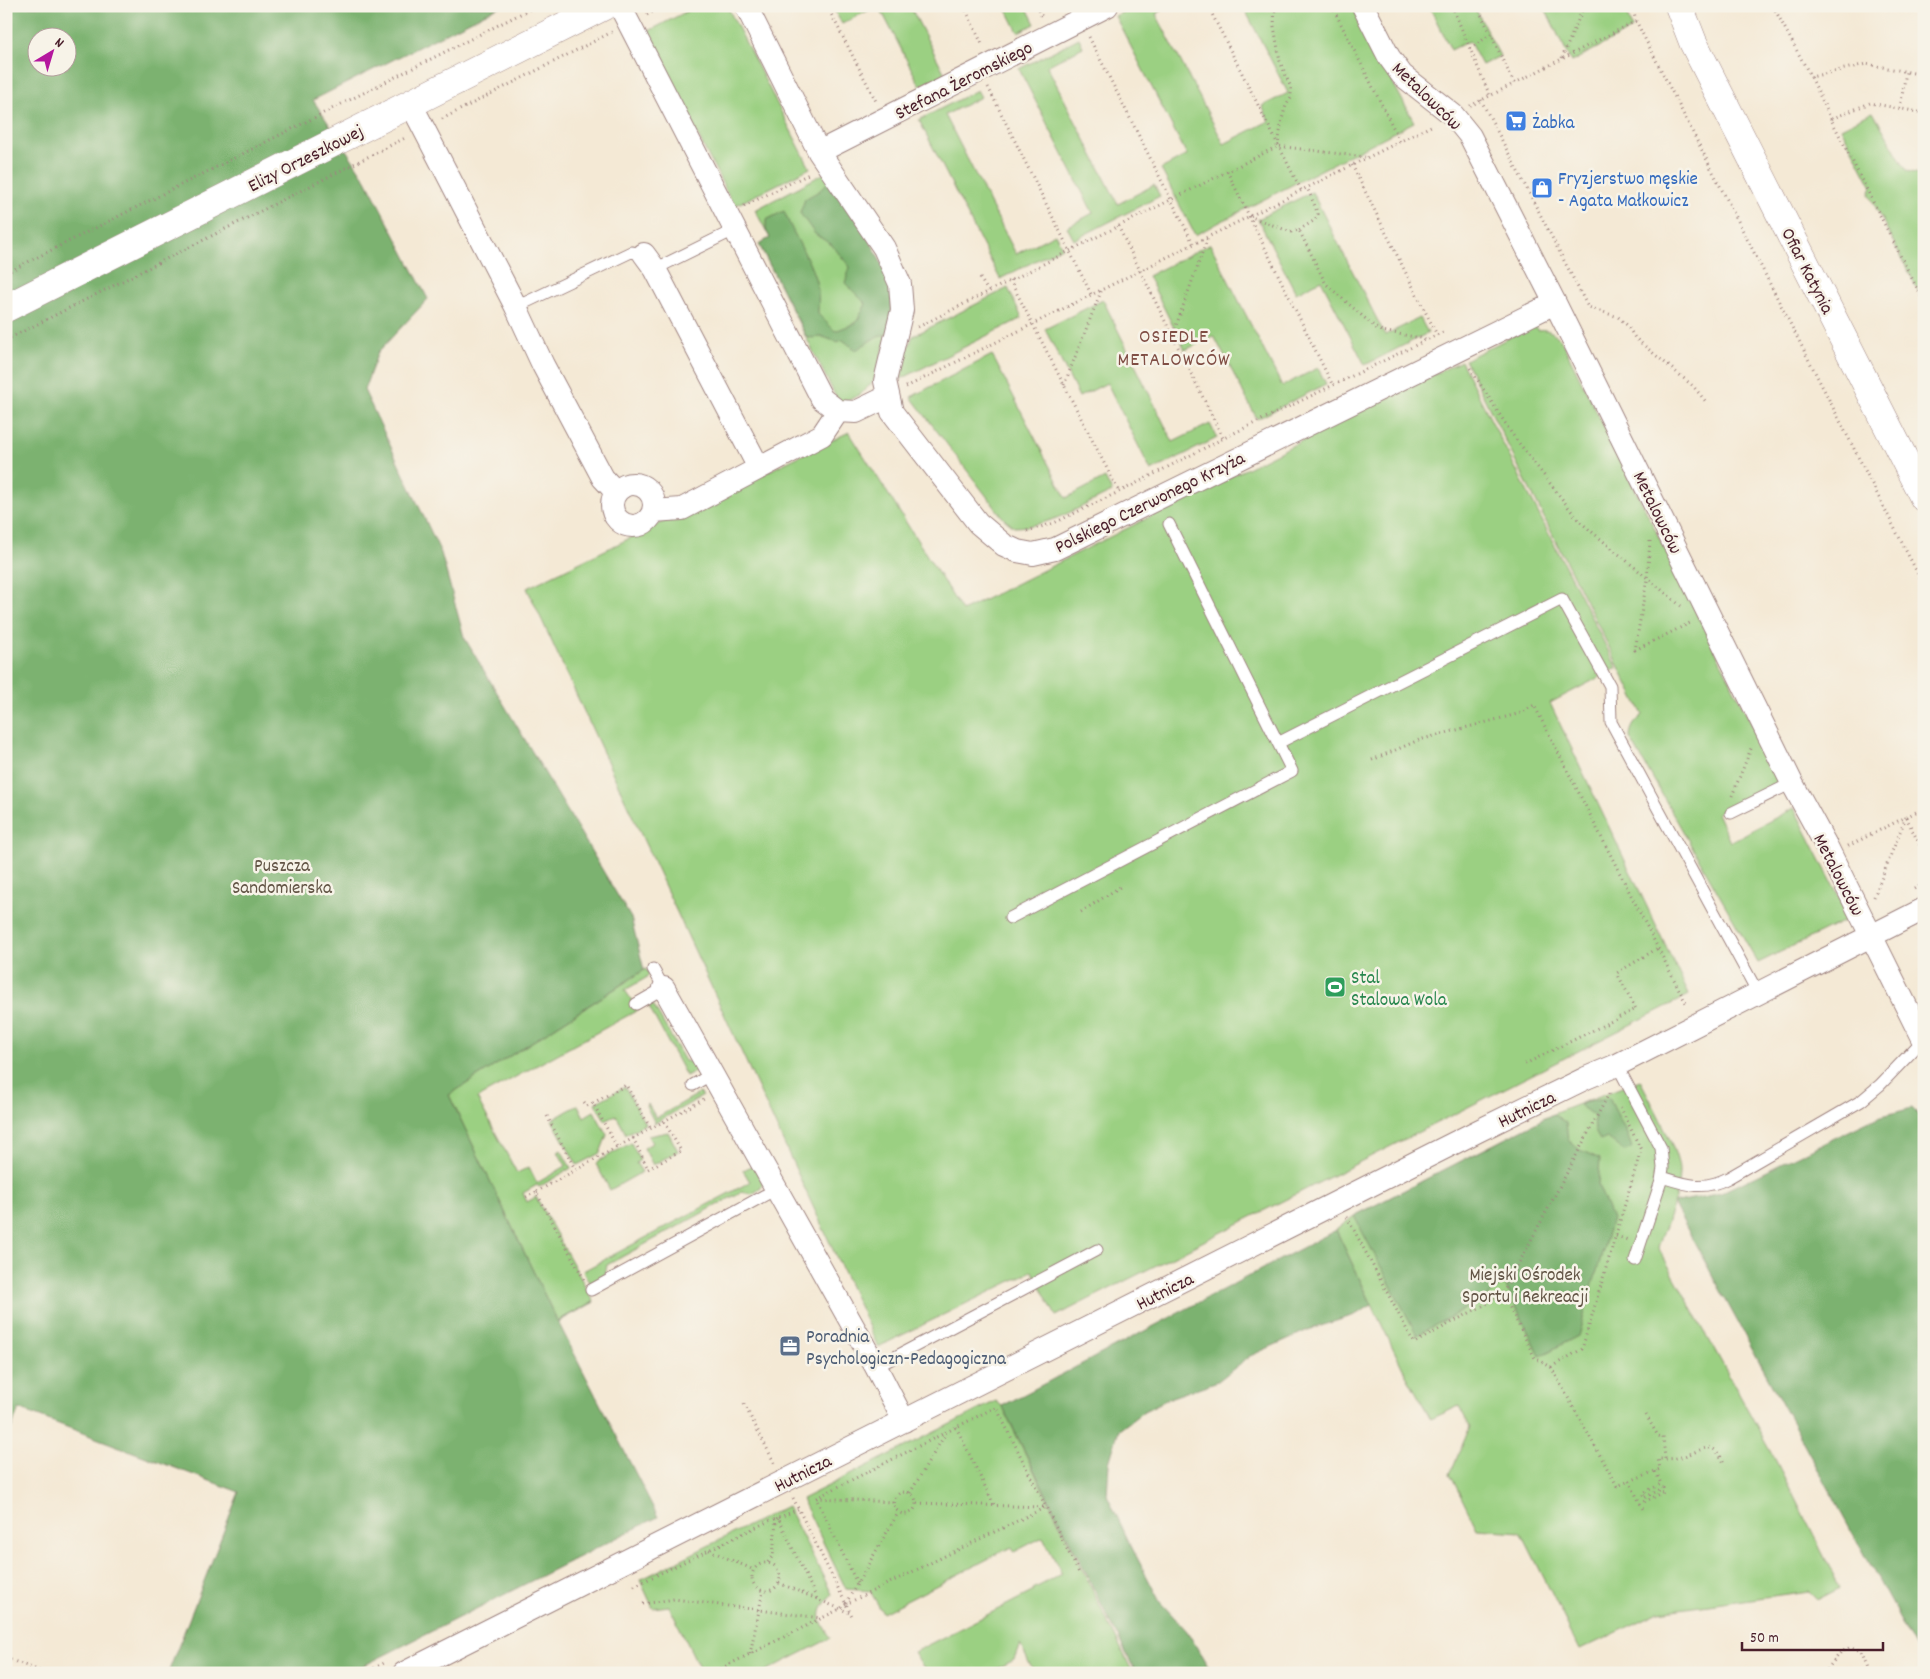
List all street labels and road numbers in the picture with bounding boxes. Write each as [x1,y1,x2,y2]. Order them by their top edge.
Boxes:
street label: Stefana Żeromskiego [891,36,1038,128]
street label: Metalowców [1384,57,1467,138]
street label: Elizy Orzeszkowej [244,119,369,201]
street label: Ofiar Katynia [1773,224,1840,320]
street label: Polskiego Czerwonego Krzyża [1051,446,1251,562]
street label: Metalowców [1624,468,1687,559]
street label: Metalowców [1805,830,1869,921]
street label: Hutnicza [1494,1085,1562,1137]
street label: Hutnicza [1132,1267,1200,1319]
street label: Hutnicza [770,1449,838,1501]

